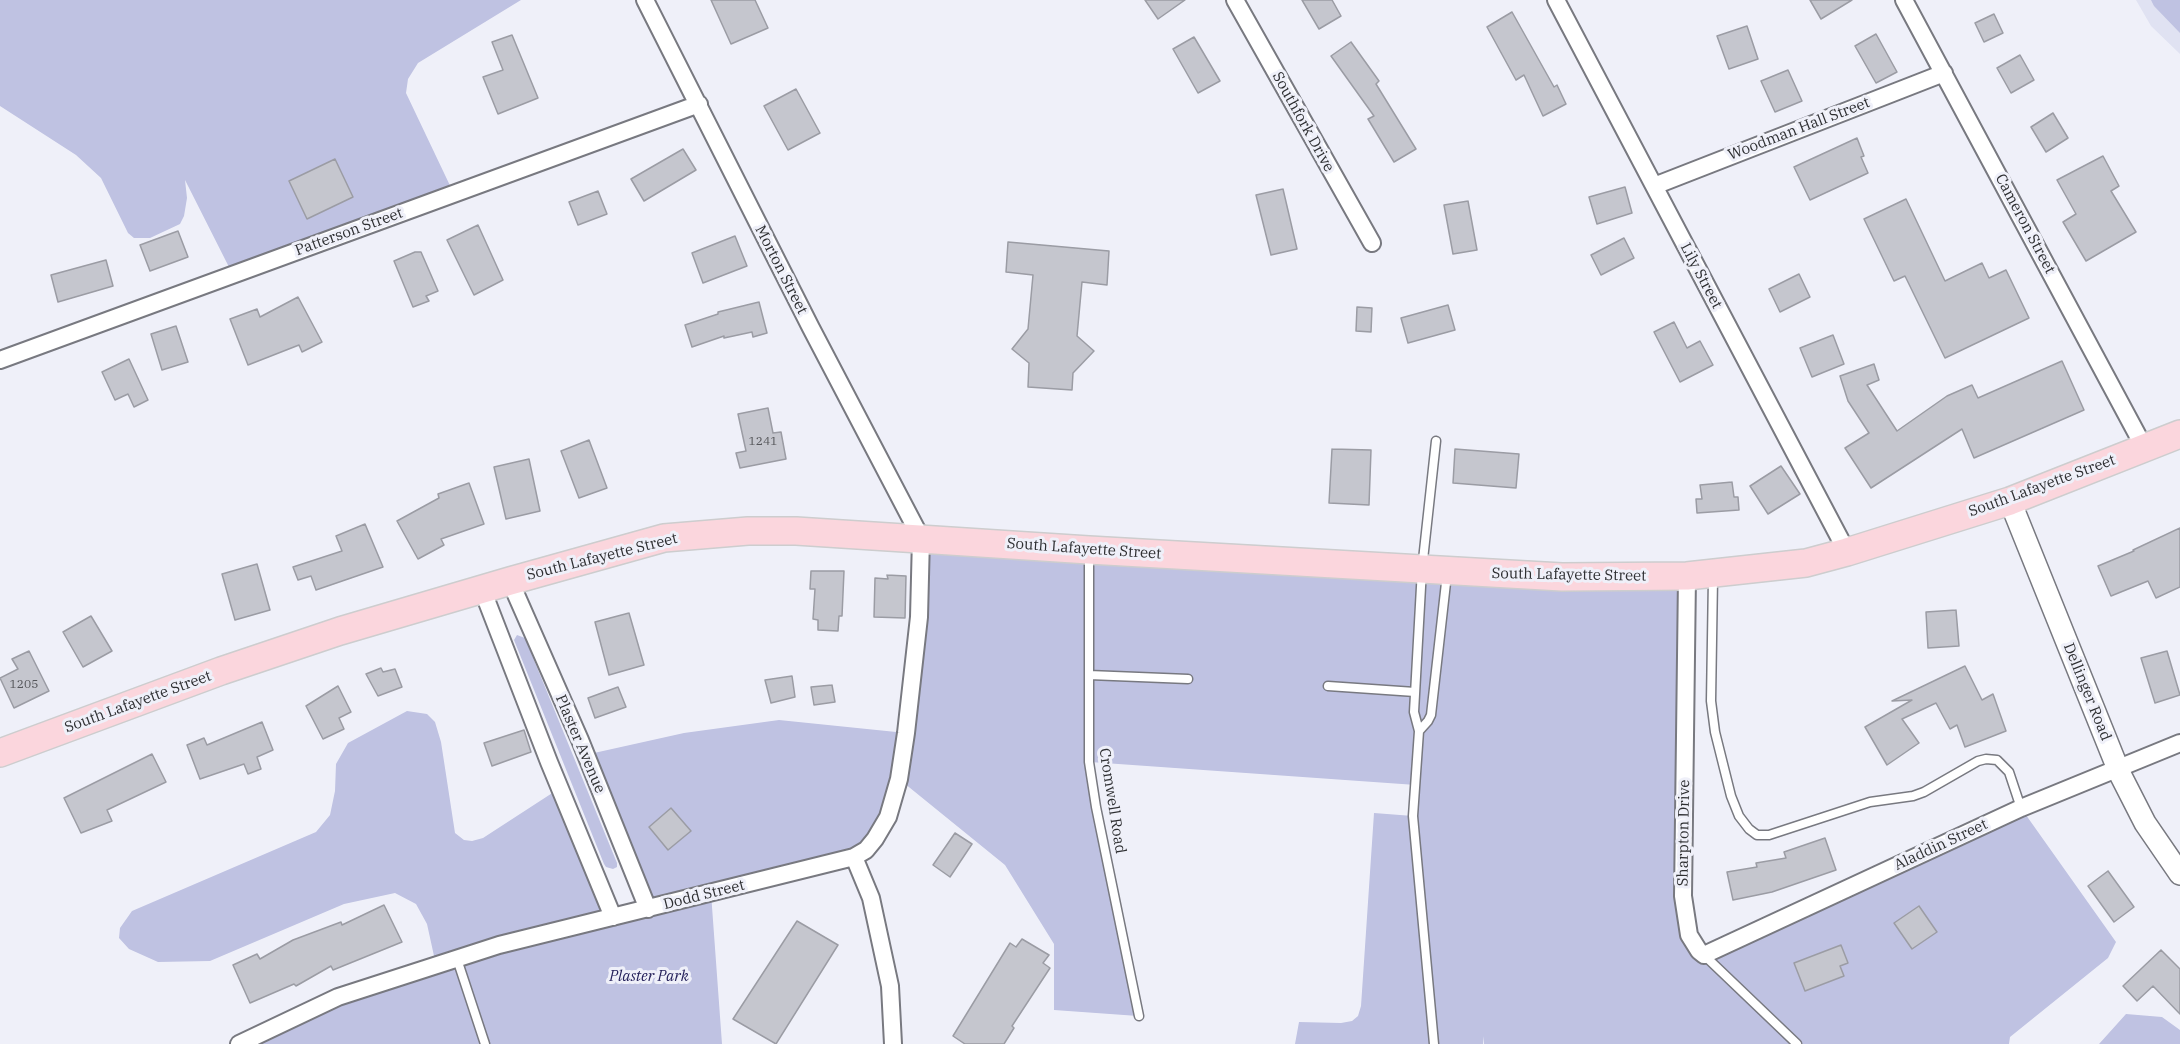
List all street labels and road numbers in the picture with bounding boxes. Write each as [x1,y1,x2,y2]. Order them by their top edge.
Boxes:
street label: Southfork Drive [1268,69,1338,175]
street label: Woodman Hall Street [1726,94,1872,164]
street label: Cameron Street [1991,171,2059,277]
street label: Patterson Street [293,204,405,260]
street label: Morton Street [751,223,811,317]
street label: Lily Street [1676,240,1726,312]
street label: South Lafayette Street [1966,451,2118,521]
street label: South Lafayette Street [525,530,679,584]
street label: South Lafayette Street [1006,535,1162,563]
street label: South Lafayette Street [1491,565,1647,585]
street label: Dellinger Road [2059,640,2115,744]
street label: South Lafayette Street [62,667,214,737]
street label: Plaster Avenue [551,692,609,796]
street label: Cromwell Road [1095,747,1129,855]
street label: Sharpton Drive [1674,779,1694,887]
street label: Aladdin Street [1891,816,1991,874]
street label: Dodd Street [662,876,746,914]

